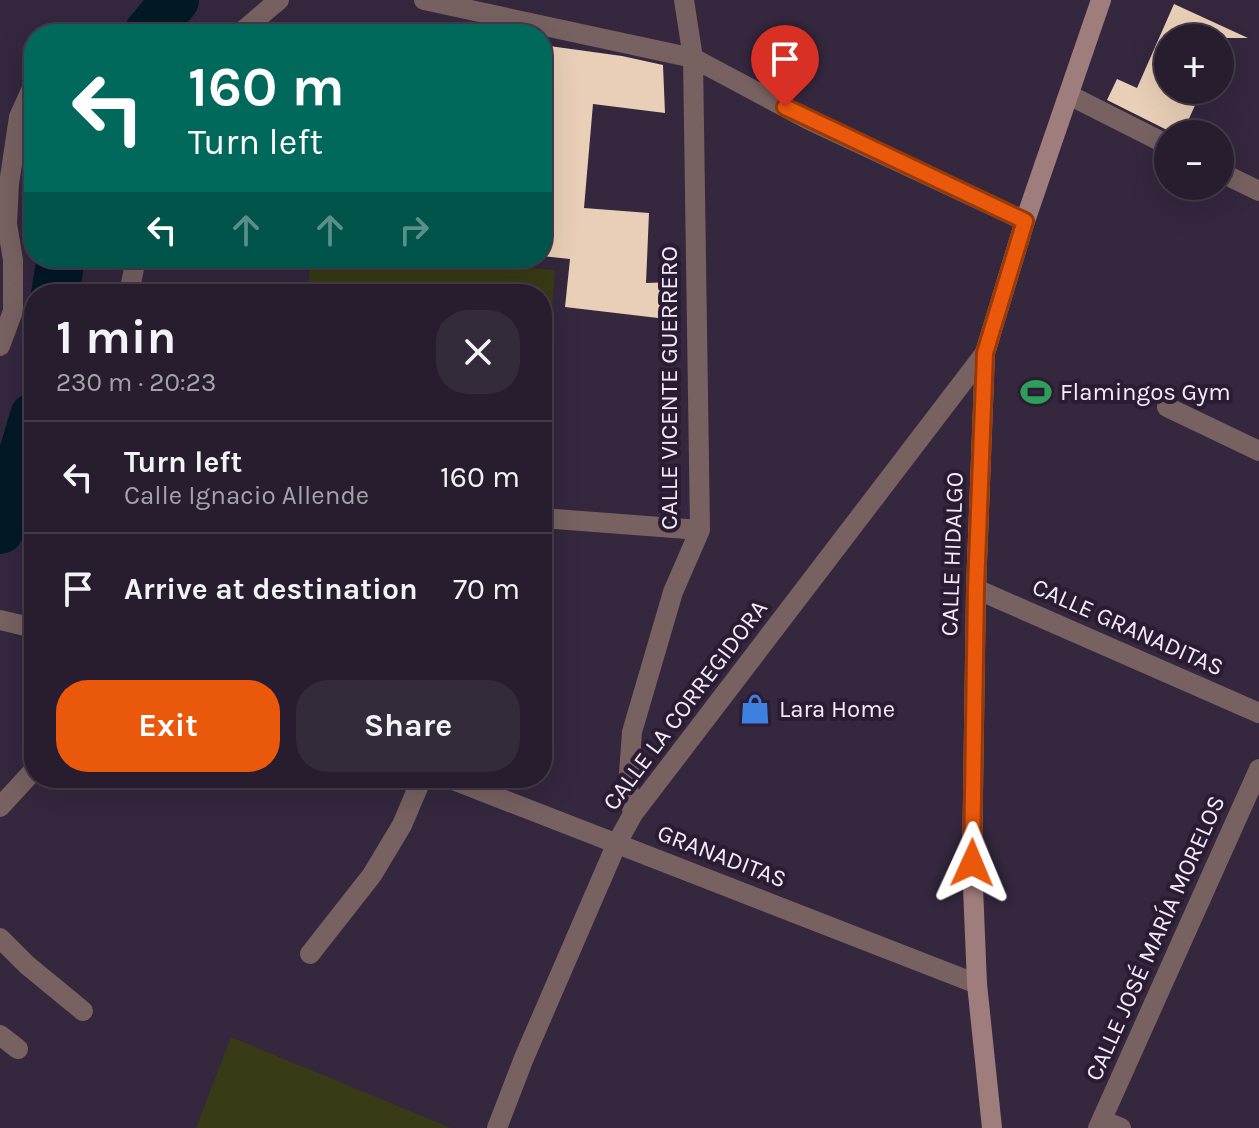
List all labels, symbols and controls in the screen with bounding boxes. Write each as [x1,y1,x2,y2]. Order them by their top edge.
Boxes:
map controls [1154,24,1234,200]
button: + [1154,24,1234,104]
pin [751,25,819,107]
icon: arrive [763,37,807,81]
text: 160 m [188,54,345,119]
icon: left [56,56,160,160]
button: − [1154,120,1234,200]
text: Turn left [188,121,323,163]
icon: left [140,208,184,252]
icon: ahead [224,208,268,252]
icon: ahead [308,208,352,252]
icon: right [392,208,436,252]
street label: CALLE VICENTE GUERRERO [655,246,683,530]
text: 1 min [56,309,176,365]
button: close [436,310,520,394]
text: 230 m · 20:23 [56,367,216,398]
sports icon: Flamingos Gym [1019,375,1053,409]
place label: Flamingos Gym [1060,378,1231,406]
text: Turn left [124,444,242,480]
icon: left [56,455,100,499]
text: 160 m [440,459,520,495]
street label: CALLE HIDALGO [935,471,969,637]
text: Calle Ignacio Allende [124,480,369,511]
icon: arrive [56,567,100,611]
text: Arrive at destination [124,571,418,607]
text: 70 m [453,571,520,607]
street label: CALLE GRANADITAS [1028,572,1228,682]
street label: CALLE LA CORREGIDORA [597,594,773,816]
button: Exit [56,680,280,772]
button: Share [296,680,520,772]
shop icon: Lara Home [738,692,772,726]
place label: Lara Home [779,695,895,723]
street label: CALLE JOSÉ MARÍA MORELOS [1078,791,1231,1085]
street label: GRANADITAS [653,819,791,893]
position arrow [930,821,1014,905]

